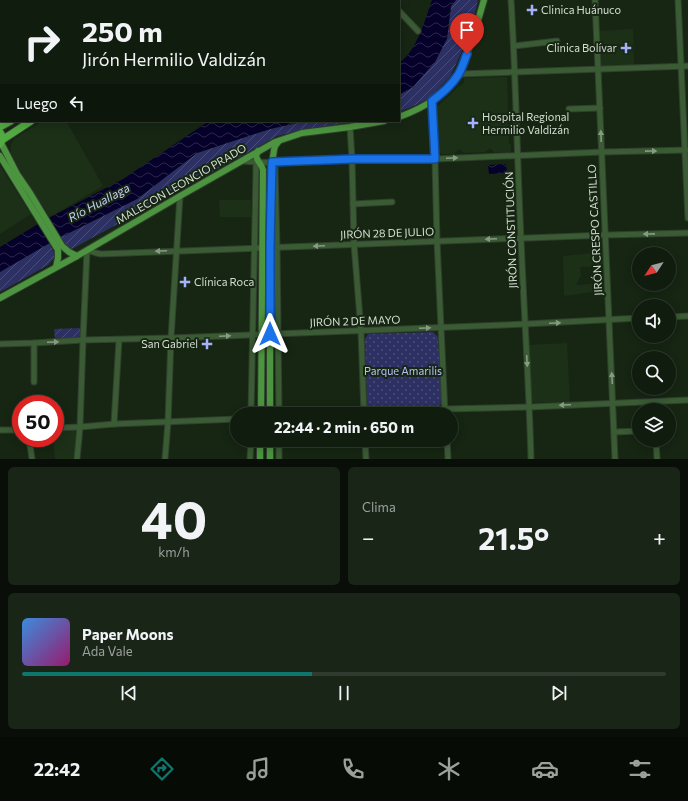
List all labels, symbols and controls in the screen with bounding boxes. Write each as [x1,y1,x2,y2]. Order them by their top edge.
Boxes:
place label: Clinica Huánuco [541,3,622,16]
marker: Clinica Huánuco [526,4,538,16]
pin [450,13,484,54]
text: 250 m [82,14,163,48]
icon: right [16,16,68,68]
icon: arrive [456,19,478,41]
place label: Clinica Bolívar [546,41,618,54]
marker: Clinica Bolívar [620,42,632,54]
text: Jirón Hermilio Valdizán [82,48,266,70]
icon: left [66,92,88,114]
text: Luego [16,94,58,112]
place label: Hospital Regional Hermilio Valdizán [482,110,569,136]
marker: Hospital Regional Hermilio Valdizán [467,117,479,129]
one-way arrow [598,129,604,142]
street label: MALECON LEONCIO PRADO [113,141,248,226]
one-way arrow [645,148,658,154]
one-way arrow [446,155,459,161]
street label: JIRÓN CRESPO CASTILLO [584,164,605,296]
street label: JIRÓN CONSTITUCIÓN [501,171,520,289]
water label: Río Huallaga [65,180,132,224]
street label: JIRÓN 28 DE JULIO [340,223,434,242]
one-way arrow [642,231,655,237]
one-way arrow [484,236,497,242]
one-way arrow [313,242,325,249]
north arrow [632,247,676,291]
map controls [632,247,676,447]
one-way arrow [154,248,167,254]
place label: Clínica Roca [194,275,254,288]
marker: Clínica Roca [179,276,191,288]
button: sound [632,299,676,343]
street label: JIRÓN 2 DE MAYO [309,311,401,330]
position arrow [249,313,291,355]
one-way arrow [549,319,561,326]
one-way arrow [419,325,432,331]
one-way arrow [219,333,232,339]
place label: San Gabriel [141,337,198,350]
marker: San Gabriel [201,338,213,350]
one-way arrow [47,339,59,346]
button: search [632,351,676,395]
one-way arrow [524,355,531,367]
park label: Parque Amarilis [364,364,442,377]
one-way arrow [608,372,615,384]
speed limit sign: 50 [12,395,64,447]
one-way arrow [559,402,571,409]
button: layers [632,403,676,447]
text: 22:44 · 2 min · 650 m [274,418,414,436]
text: 40 [141,486,207,550]
text: Clima [362,499,396,515]
text: 21.5° [478,519,549,556]
text: − [362,524,375,551]
text: + [653,524,666,551]
text: km/h [158,544,190,560]
text: Paper Moons [82,625,173,643]
text: Ada Vale [82,643,133,659]
icon: previous [118,682,140,704]
icon: pause [333,682,355,704]
icon: next [548,682,570,704]
icon: directions [148,755,176,783]
icon: music [244,755,272,783]
icon: phone [339,755,367,783]
icon: climate [435,755,463,783]
icon: car [531,755,559,783]
icon: filters [626,755,654,783]
text: 22:42 [34,758,80,780]

